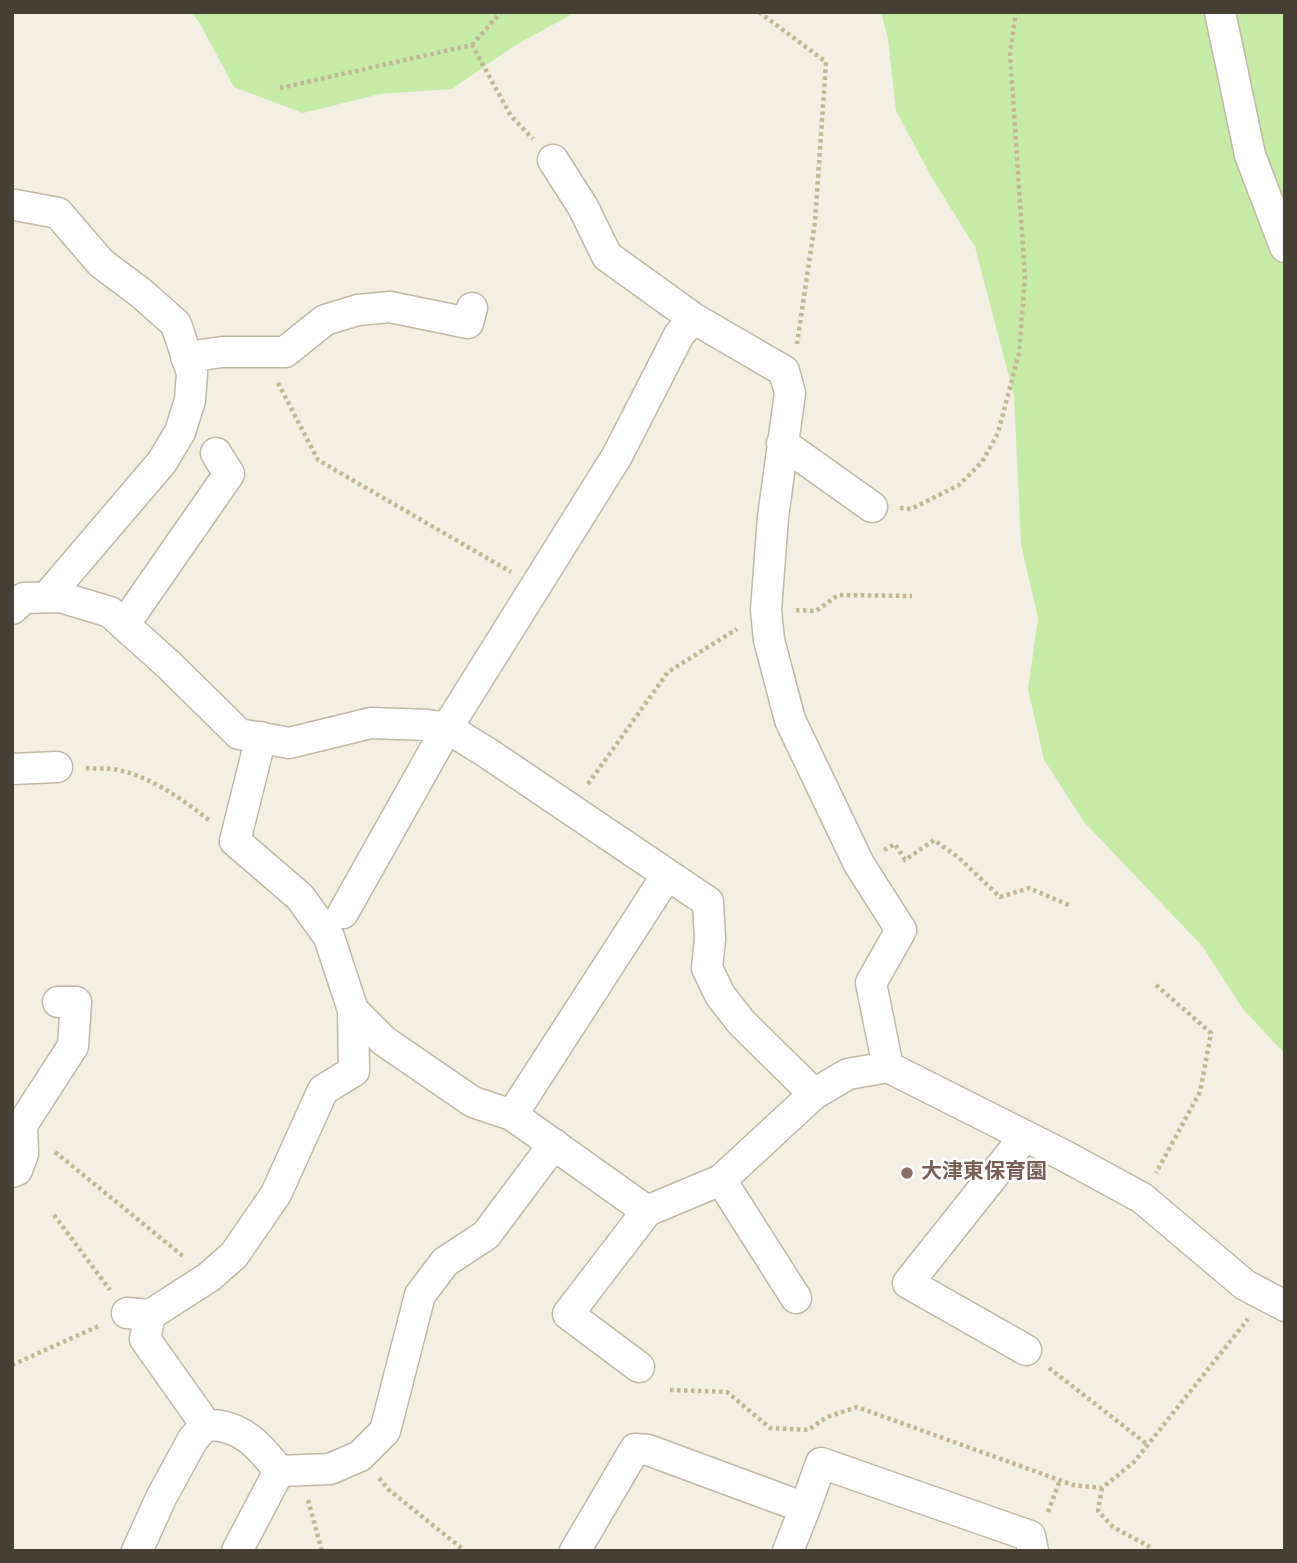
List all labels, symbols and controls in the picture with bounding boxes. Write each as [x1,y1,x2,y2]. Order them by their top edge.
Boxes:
place label: 大津東保育園 [921,1160,1047,1186]
marker: 大津東保育園 [899,1165,915,1181]

